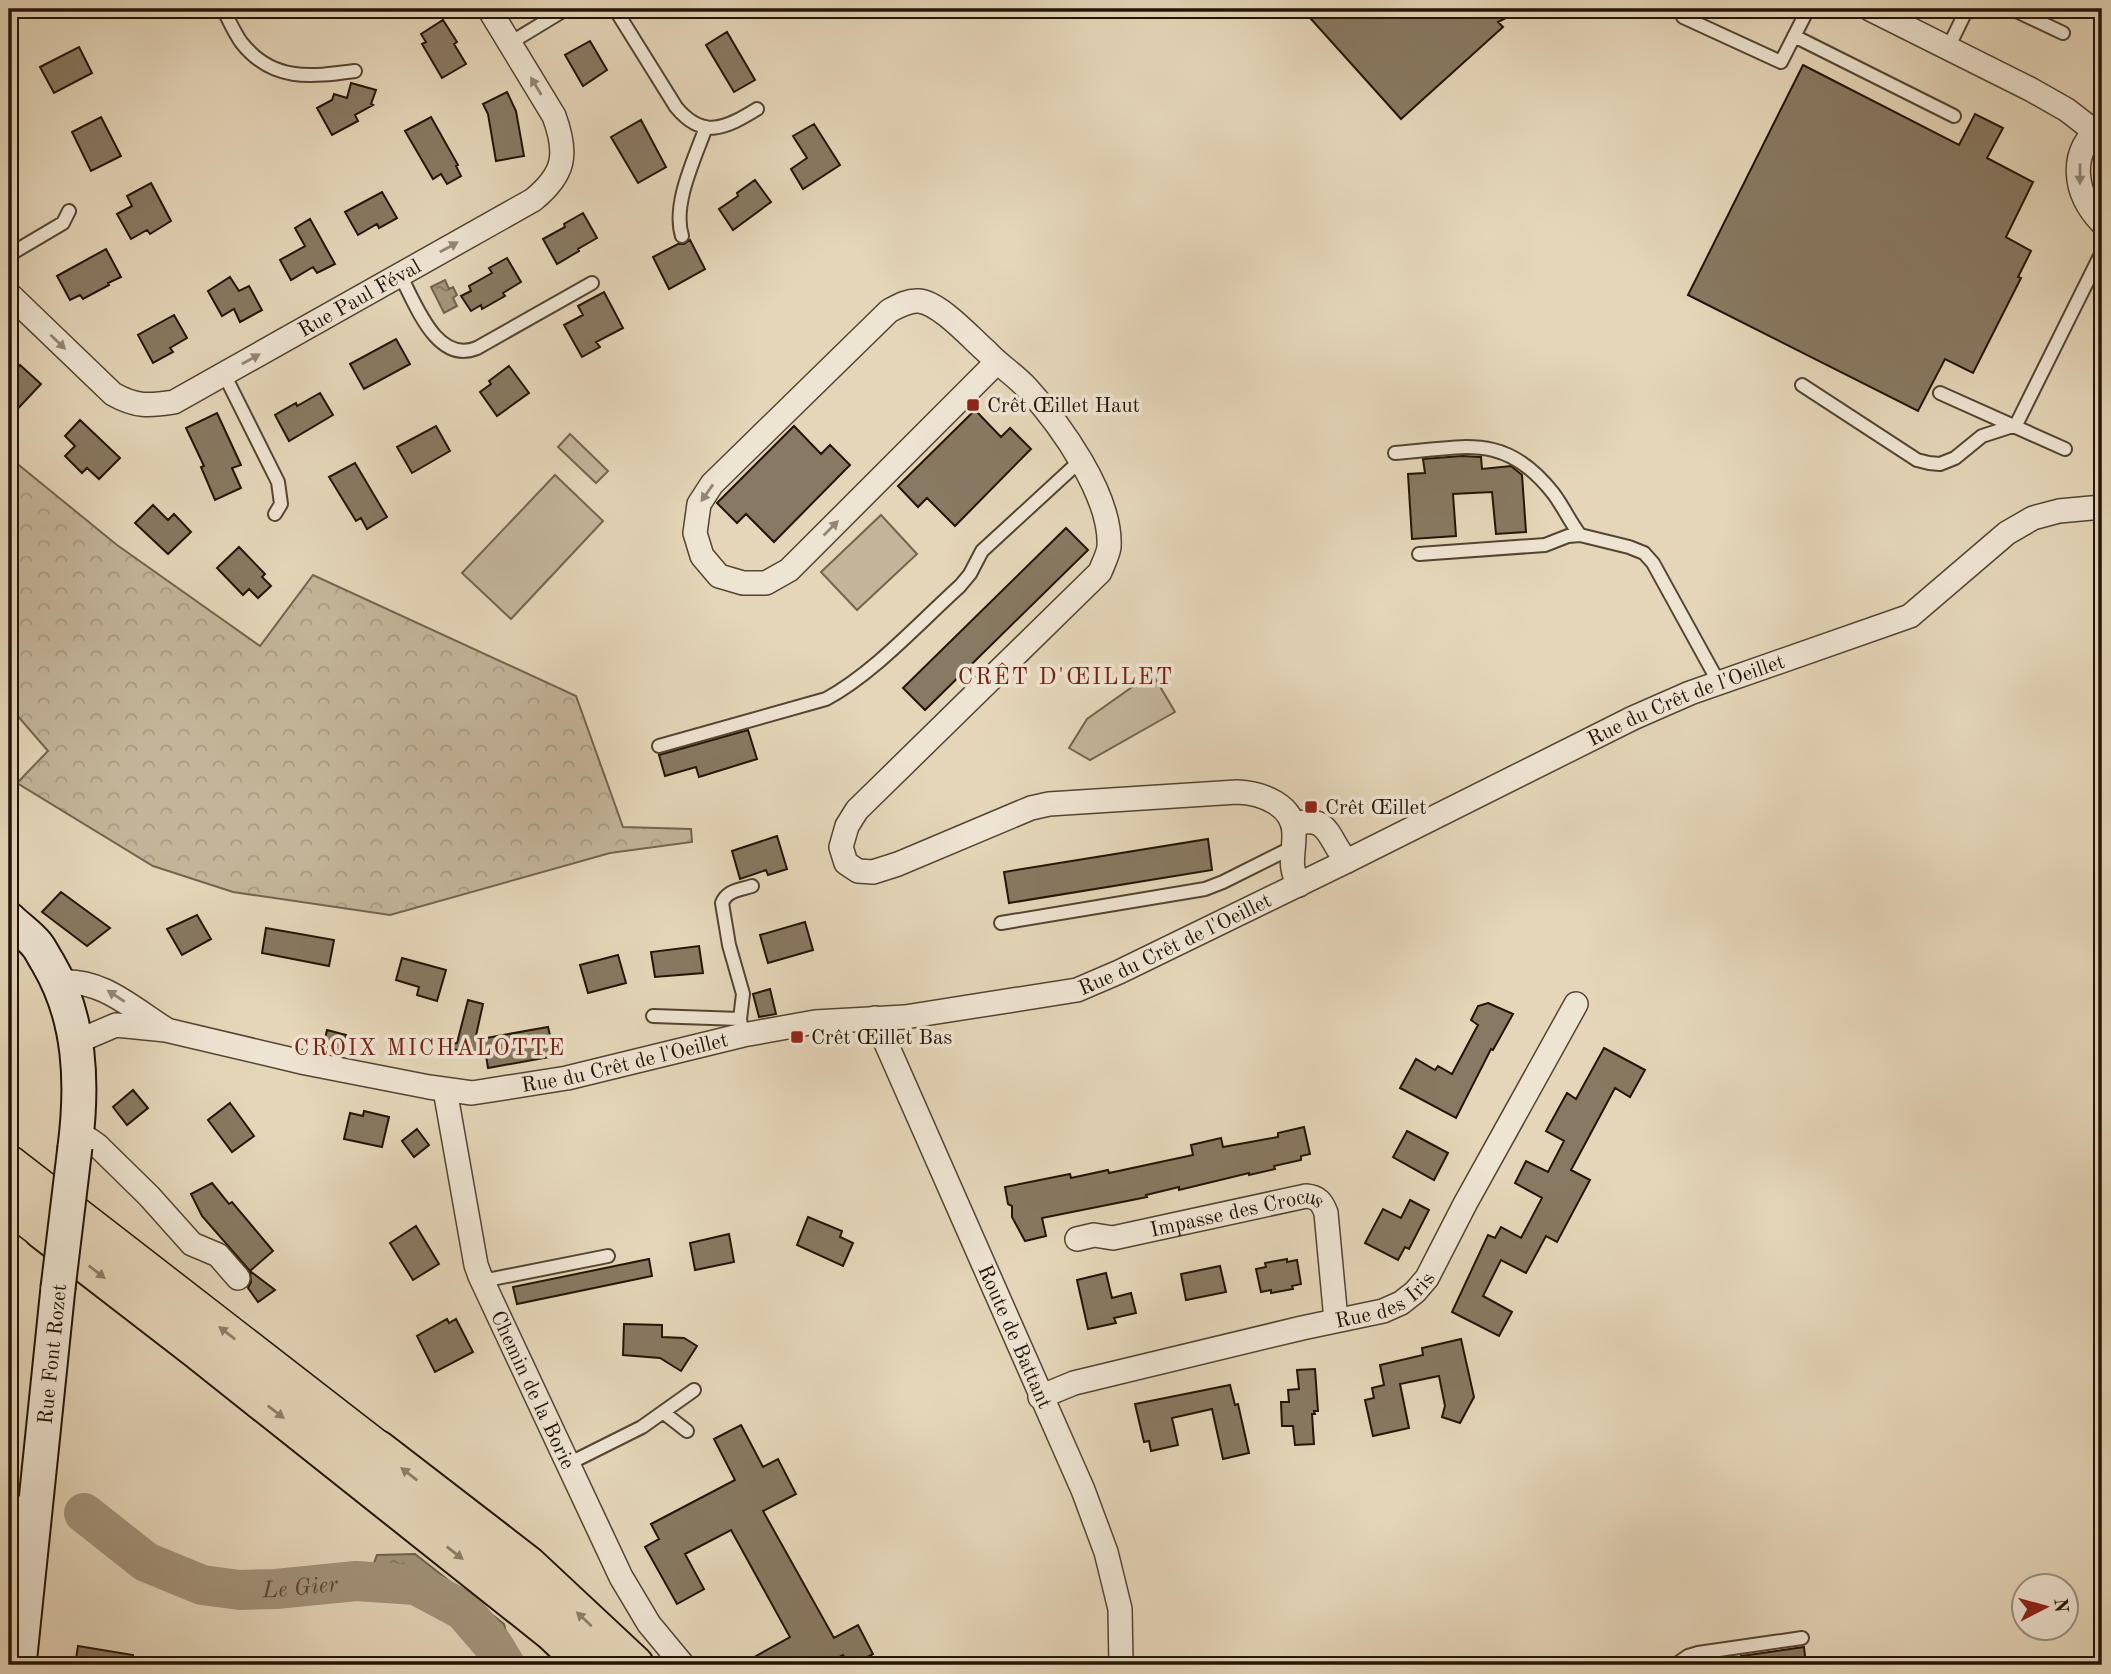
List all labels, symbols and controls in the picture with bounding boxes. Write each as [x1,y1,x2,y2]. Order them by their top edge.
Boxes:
one-way arrow [530,76,542,96]
one-way arrow [2074,163,2086,185]
one-way arrow [439,241,459,253]
street label: Rue Paul Féval [295,256,425,342]
one-way arrow [49,333,66,349]
one-way arrow [241,353,260,365]
place label: Crêt Œillet Haut [987,396,1140,417]
marker: Crêt Œillet Haut [965,397,981,413]
one-way arrow [700,484,714,502]
one-way arrow [823,520,839,537]
street label: Rue du Crêt de l'Oeillet [1585,652,1788,751]
district label: CRÊT D'ŒILLET [958,662,1174,689]
place label: Crêt Œillet [1325,798,1427,819]
marker: Crêt Œillet [1303,799,1319,815]
street label: Rue du Crêt de l'Oeillet [1076,890,1275,1000]
one-way arrow [106,990,126,1003]
place label: Crêt Œillet Bas [811,1028,952,1049]
marker: Crêt Œillet Bas [789,1029,805,1045]
street label: Rue du Crêt de l'Oeillet [520,1030,730,1097]
district label: CROIX MICHALOTTE [294,1037,566,1060]
street label: Impasse des Crocus [1148,1187,1329,1242]
street label: Route de Battant [973,1262,1055,1412]
one-way arrow [88,1265,106,1279]
street label: Rue des Iris [1334,1270,1440,1333]
street label: Rue Font Rozet [36,1283,71,1425]
street label: Chemin de la Borie [486,1308,578,1473]
one-way arrow [218,1325,236,1340]
one-way arrow [268,1404,285,1419]
one-way arrow [400,1467,418,1481]
one-way arrow [445,1546,463,1561]
north arrow [2010,1572,2080,1642]
water label: Le Gier [261,1573,340,1602]
text: N [2049,1597,2070,1614]
one-way arrow [576,1611,593,1627]

